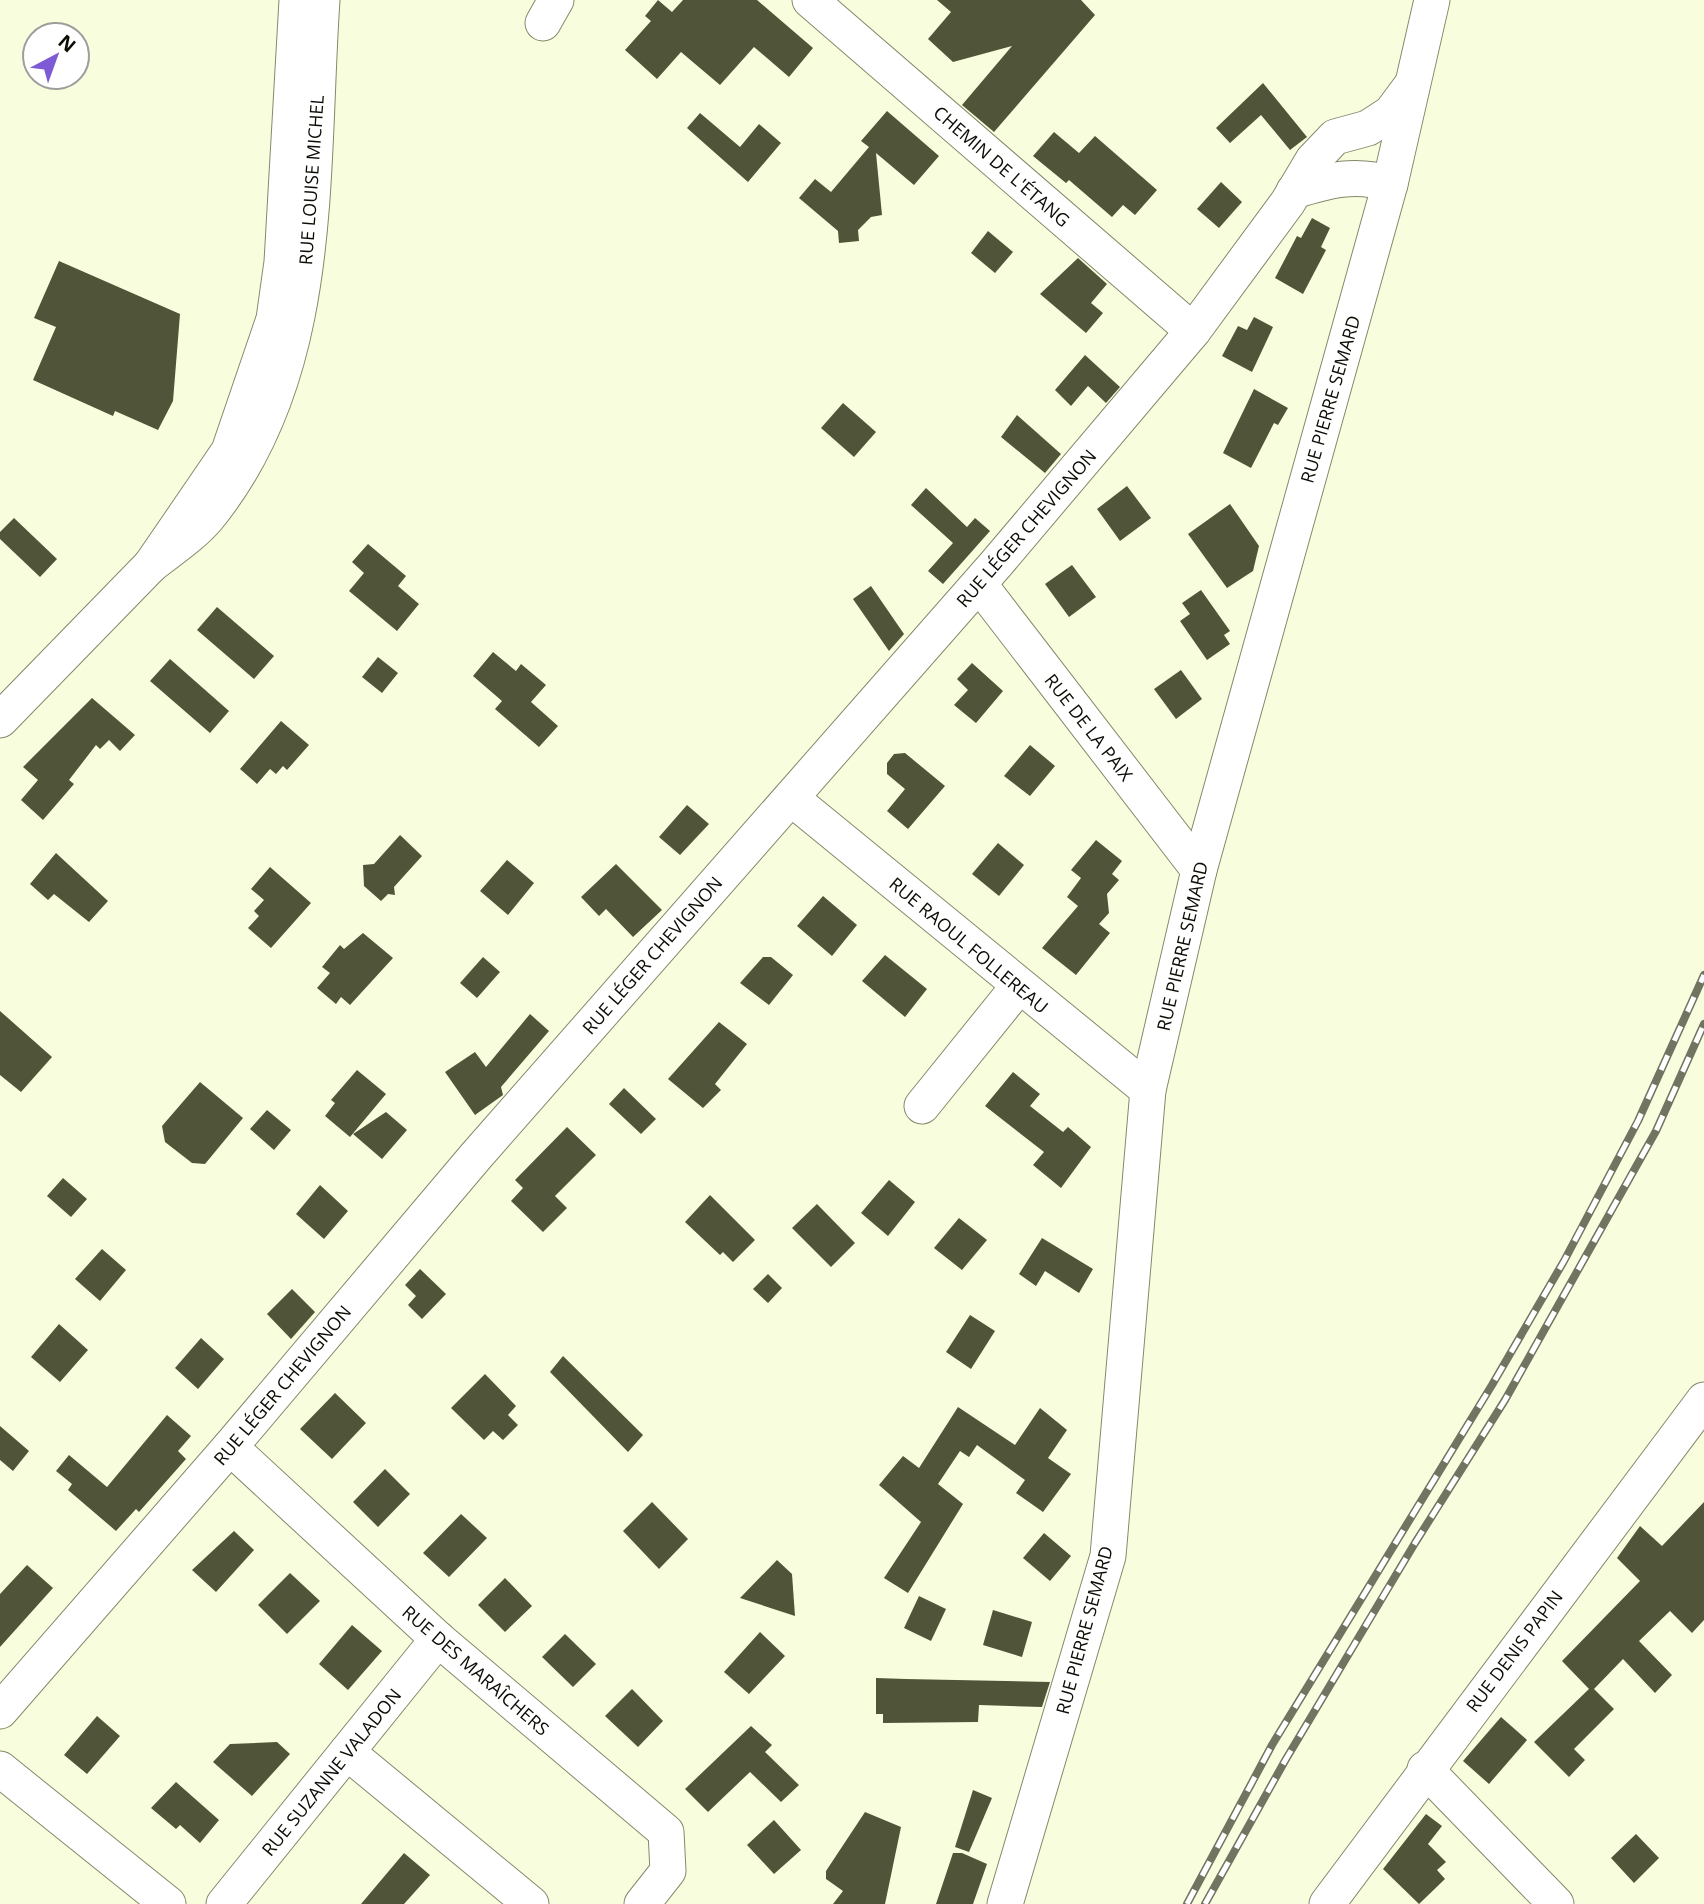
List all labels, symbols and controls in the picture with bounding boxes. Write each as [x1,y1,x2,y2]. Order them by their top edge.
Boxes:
north arrow [21,21,91,91]
text: N [53,28,82,58]
street label: RUE LOUISE MICHEL [293,94,329,266]
street label: CHEMIN DE L'ÉTANG [929,100,1075,232]
street label: RUE PIERRE SEMARD [1295,312,1365,486]
street label: RUE LÉGER CHEVIGNON [951,444,1101,612]
street label: RUE DE LA PAIX [1040,668,1139,786]
street label: RUE PIERRE SEMARD [1151,859,1213,1033]
street label: RUE LÉGER CHEVIGNON [577,871,727,1039]
street label: RUE RAOUL FOLLEREAU [885,871,1053,1019]
street label: RUE LÉGER CHEVIGNON [208,1300,356,1470]
street label: RUE PIERRE SEMARD [1050,1543,1118,1717]
street label: RUE DENIS PAPIN [1460,1585,1568,1717]
street label: RUE DES MARAÎCHERS [397,1600,555,1741]
street label: RUE SUZANNE VALADON [256,1683,406,1861]

